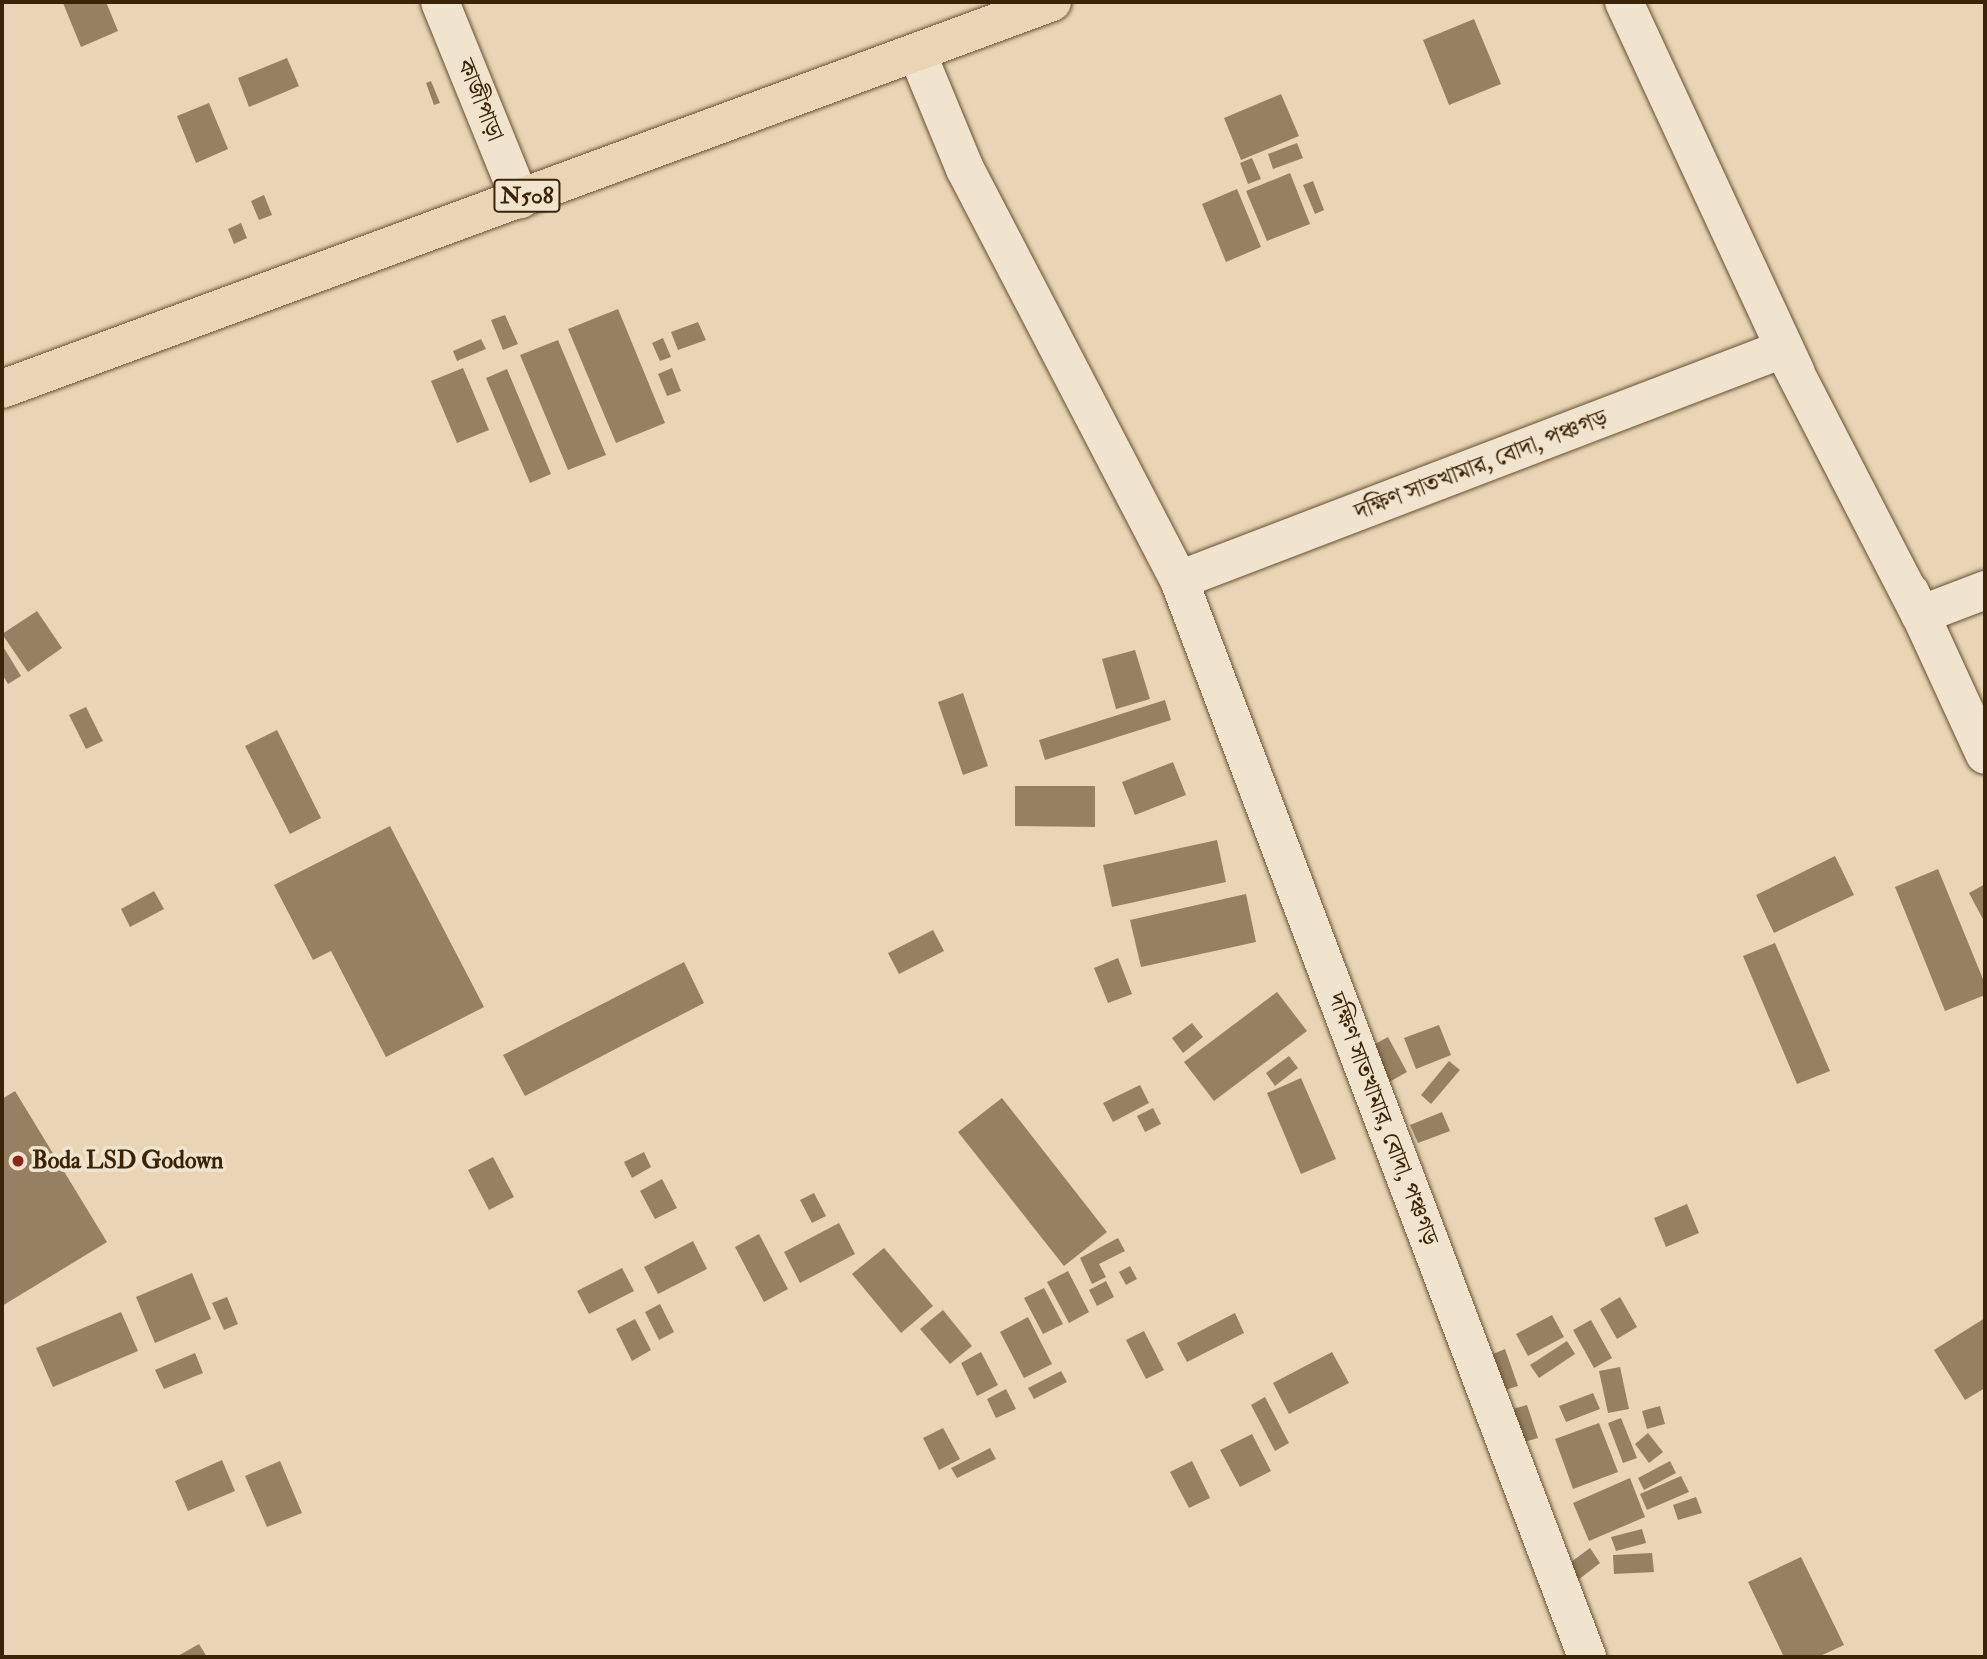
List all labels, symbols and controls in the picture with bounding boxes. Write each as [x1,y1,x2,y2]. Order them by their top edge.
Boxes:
street label: কাজীপাড়া [451,55,509,145]
road number: N508 [492,176,562,216]
street label: দক্ষিণ সাতখামার, বোদা, পঞ্চগড় [1350,403,1612,527]
street label: দক্ষিণ সাতখামার, বোদা, পঞ্চগড় [1321,988,1445,1250]
place label: Boda LSD Godown [32,1147,223,1175]
marker: Boda LSD Godown [10,1153,26,1169]

